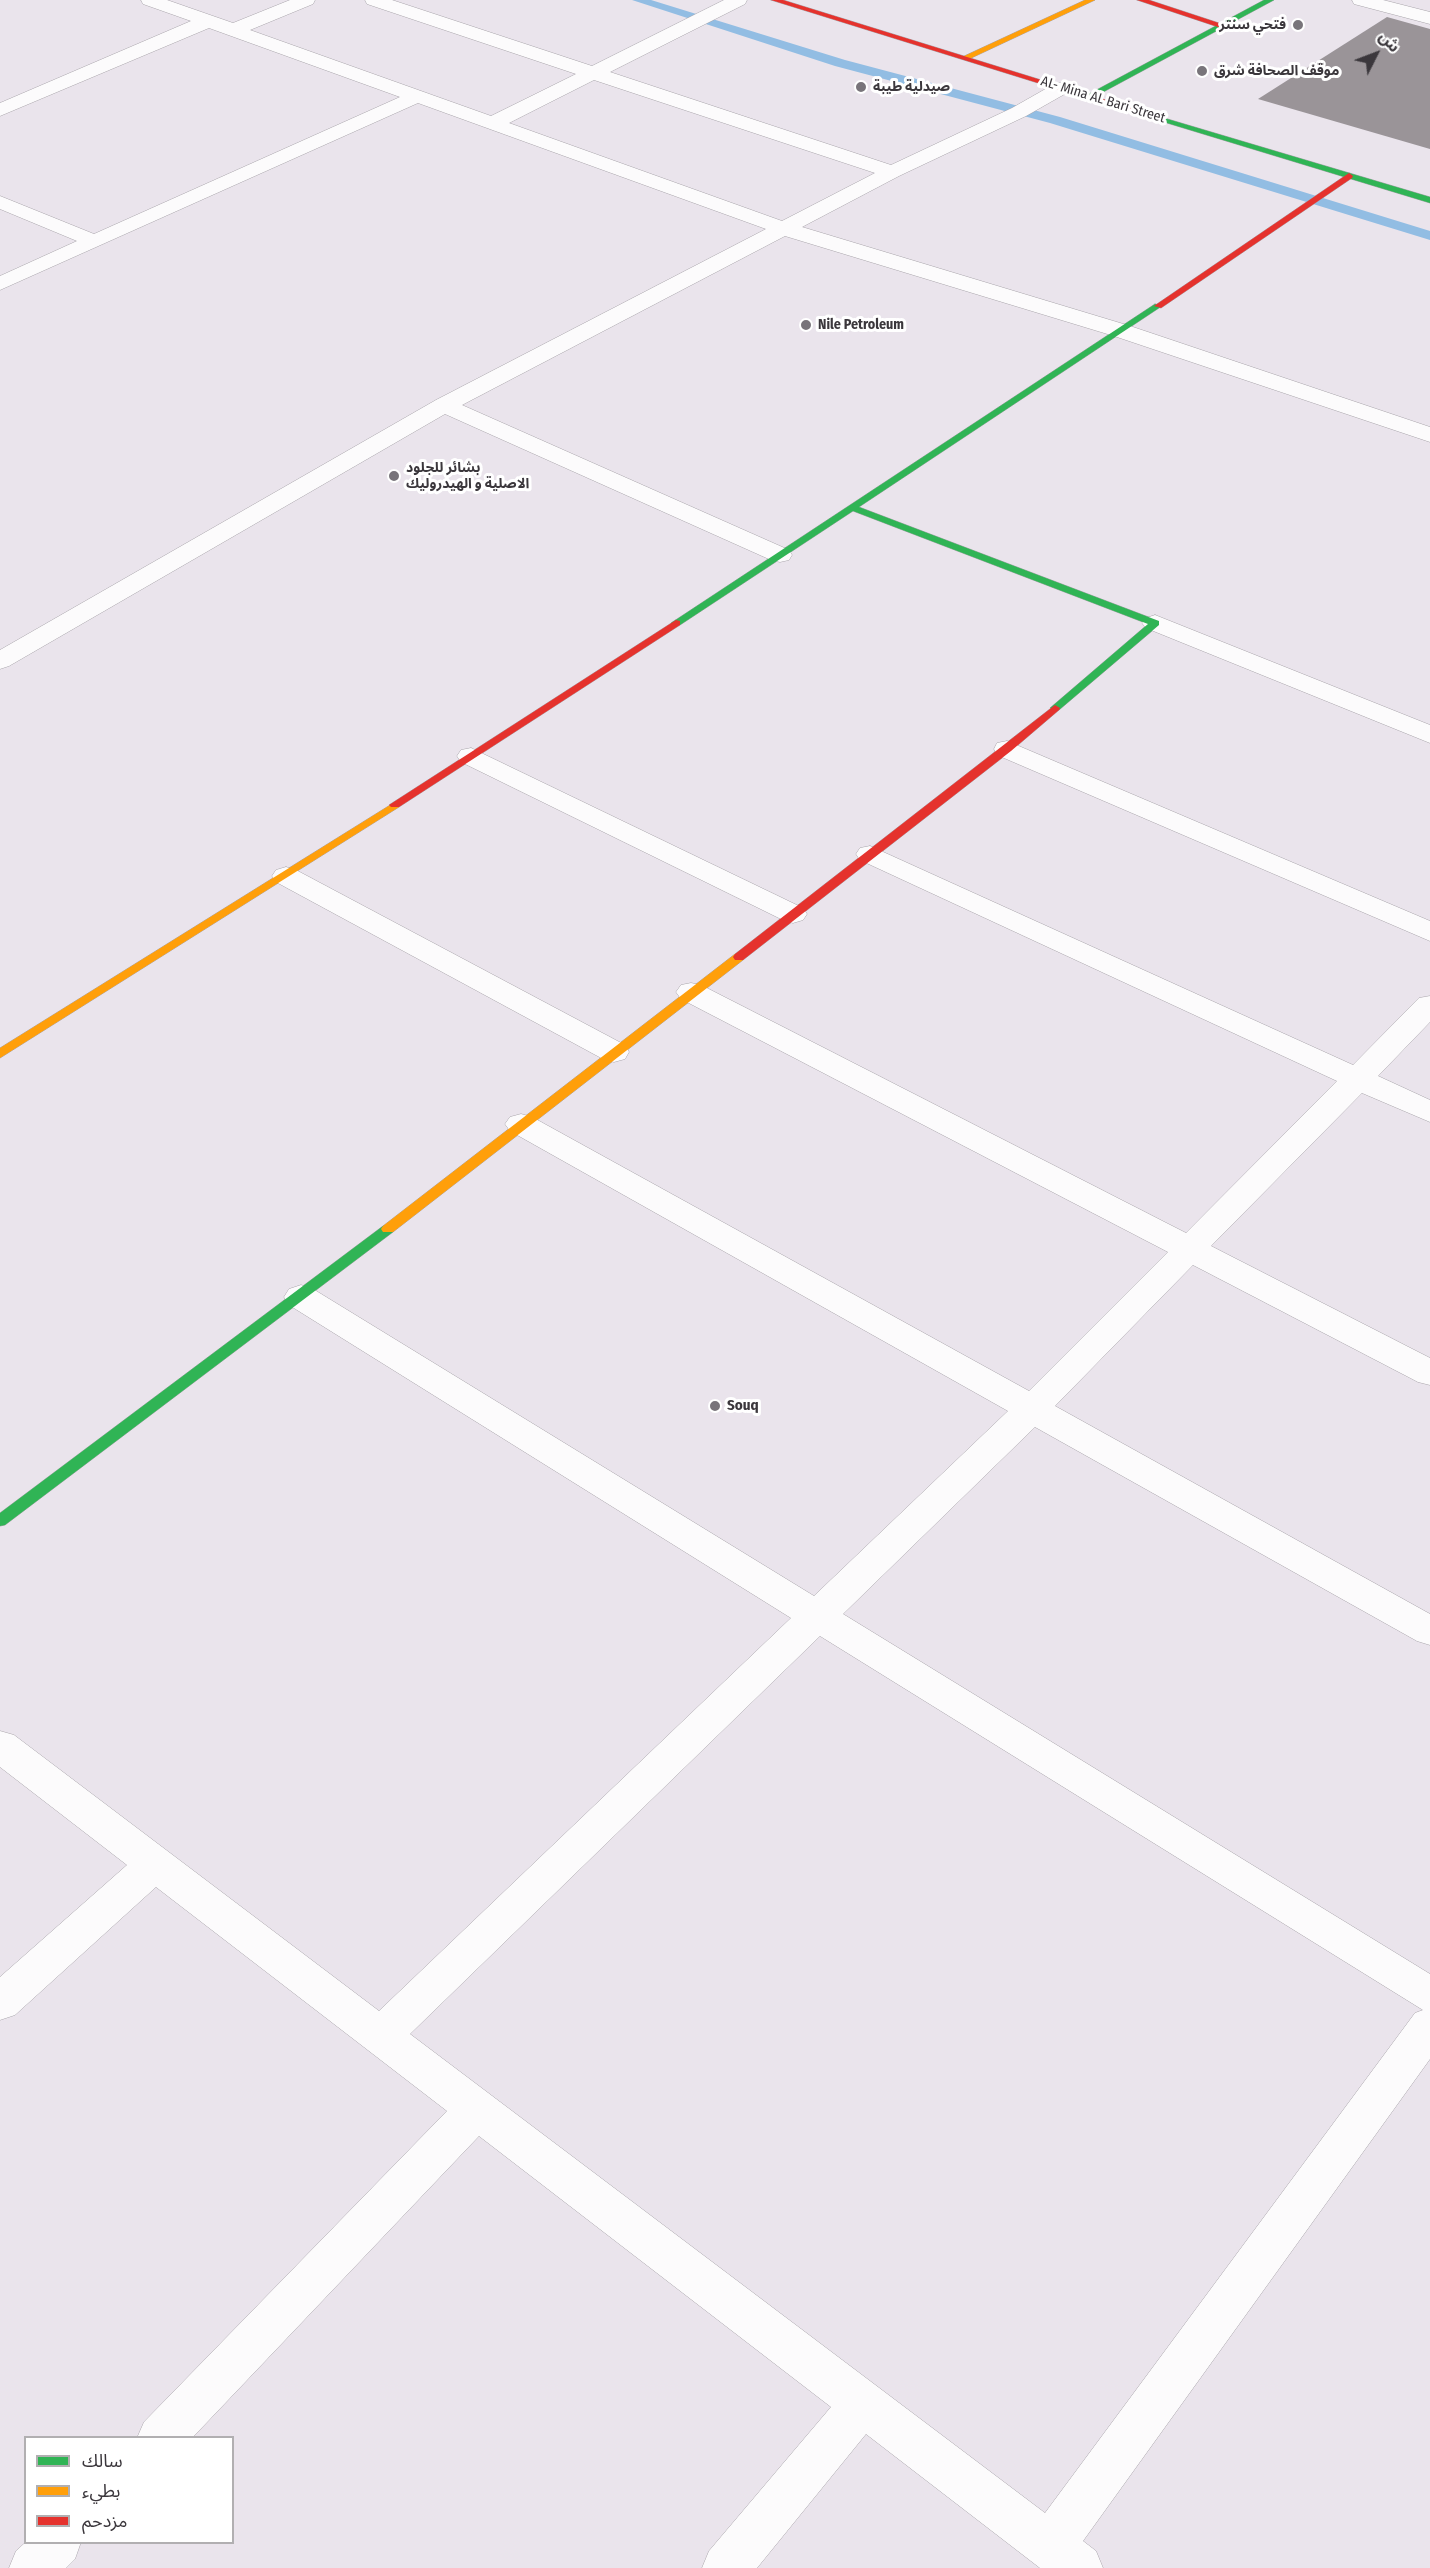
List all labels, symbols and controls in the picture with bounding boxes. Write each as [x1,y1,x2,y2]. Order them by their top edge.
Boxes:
place label: فتحي سنتر [1219,17,1286,33]
marker: فتحي سنتر [1291,18,1305,32]
north arrow [1346,24,1406,84]
text: ش [1375,27,1404,56]
place label: موقف الصحافة شرق [1214,63,1339,79]
marker: موقف الصحافة شرق [1195,64,1209,78]
street label: AL- Mina AL Bari Street [1039,73,1167,127]
place label: صيدلية طيبة [873,79,950,95]
marker: صيدلية طيبة [854,80,868,94]
place label: Nile Petroleum [818,317,904,333]
marker: Nile Petroleum [799,318,813,332]
place label: بشائر للجلود الاصلية و الهيدروليك [406,460,529,492]
marker: بشائر للجلود الاصلية و الهيدروليك [387,469,401,483]
place label: Souq [727,1397,759,1415]
marker: Souq [708,1399,722,1413]
legend [24,2436,234,2544]
text: سالك [82,2450,123,2472]
text: بطيء [82,2480,120,2502]
text: مزدحم [82,2510,127,2532]

